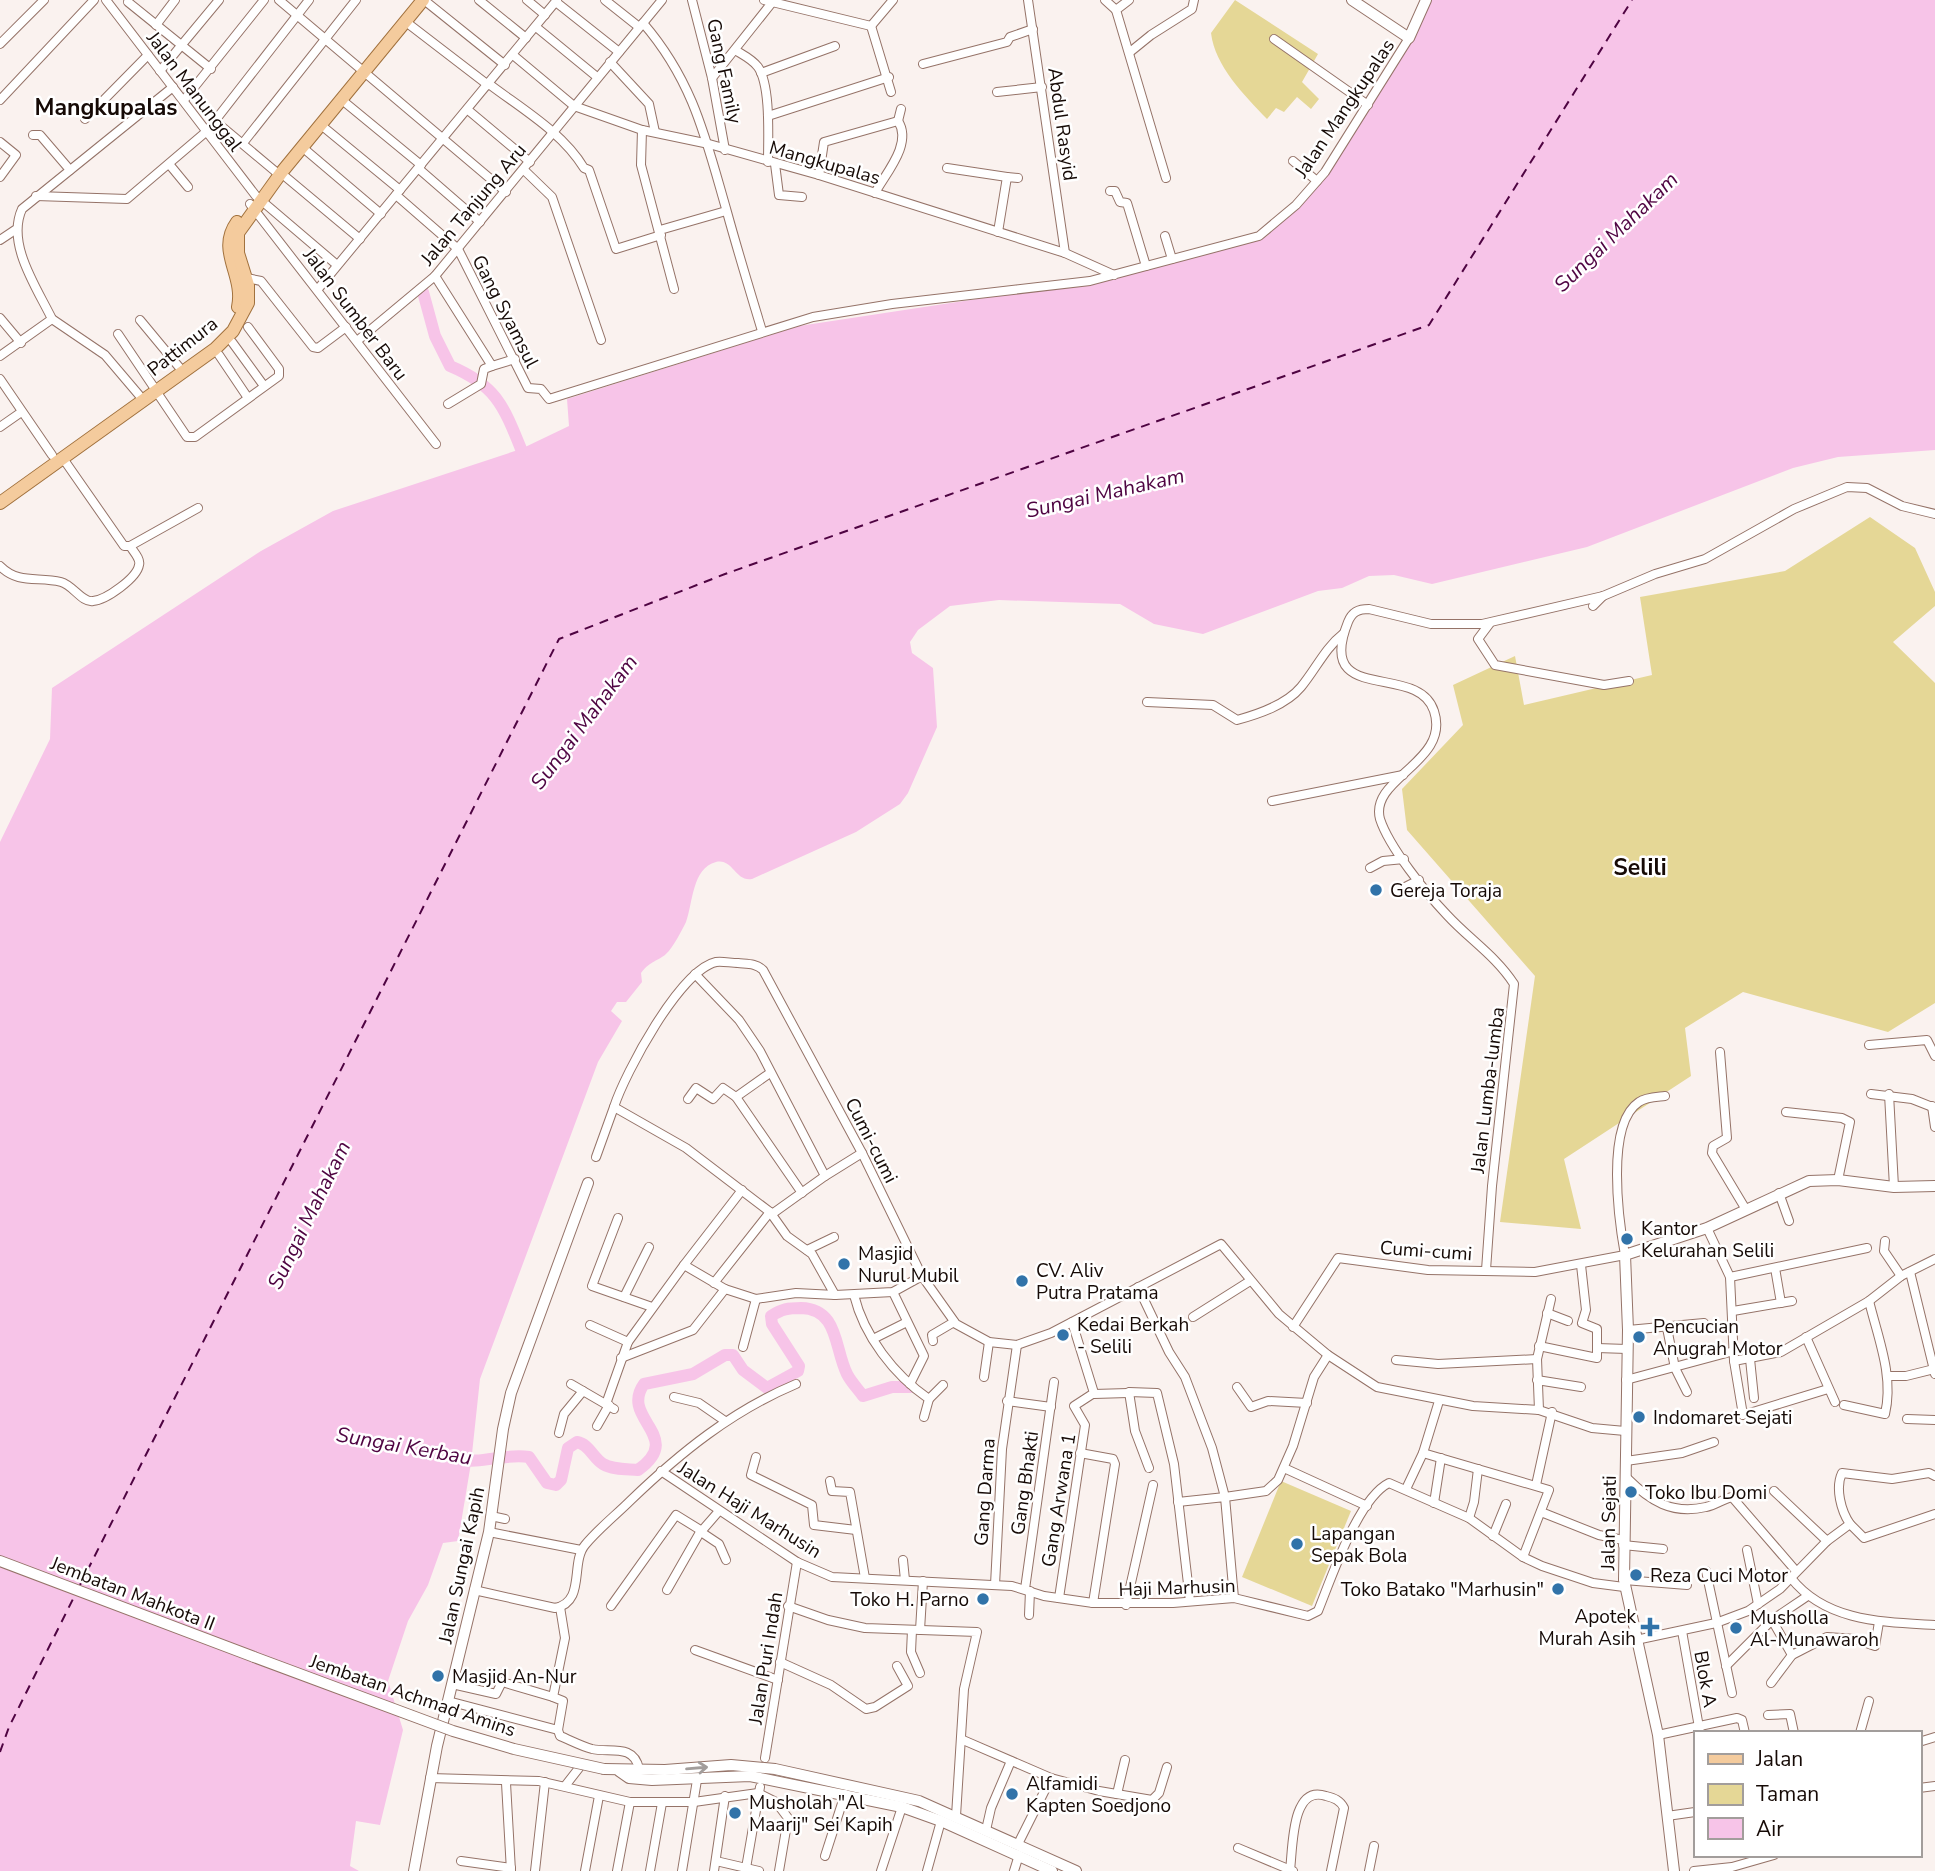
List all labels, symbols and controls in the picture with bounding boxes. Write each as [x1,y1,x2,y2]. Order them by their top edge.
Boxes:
street label: Gang Family [700,16,748,126]
street label: Jalan Manunggal [140,25,248,157]
street label: Jalan Mangkupalas [1288,34,1401,184]
street label: Abdul Rasyid [1041,66,1083,182]
district label: Mangkupalas [34,92,178,123]
street label: Mangkupalas [766,135,883,191]
street label: Jalan Tanjung Aru [414,138,532,272]
water label: Sungai Mahakam [1548,166,1684,298]
street label: Jalan Sumber Baru [296,242,414,386]
street label: Gang Syamsul [465,250,545,373]
street label: Pattimura [142,311,223,383]
water label: Sungai Mahakam [1023,461,1187,525]
water label: Sungai Mahakam [524,649,644,795]
district label: Selili [1613,852,1667,883]
place label: Gereja Toraja [1390,878,1502,904]
marker: Gereja Toraja [1368,882,1384,898]
street label: Jalan Lumba-lumba [1465,1005,1511,1176]
street label: Cumi-cumi [839,1093,904,1188]
water label: Sungai Mahakam [261,1136,357,1294]
place label: Kantor Kelurahan Selili [1641,1216,1774,1264]
marker: Kantor Kelurahan Selili [1619,1231,1635,1247]
street label: Cumi-cumi [1379,1235,1473,1267]
place label: Masjid Nurul Mubil [858,1241,959,1289]
marker: Masjid Nurul Mubil [836,1256,852,1272]
place label: CV. Aliv Putra Pratama [1036,1258,1159,1306]
marker: CV. Aliv Putra Pratama [1014,1273,1030,1289]
place label: Kedai Berkah - Selili [1077,1312,1189,1360]
place label: Pencucian Anugrah Motor [1653,1314,1783,1362]
marker: Kedai Berkah - Selili [1055,1327,1071,1343]
marker: Pencucian Anugrah Motor [1631,1329,1647,1345]
place label: Indomaret Sejati [1653,1405,1792,1431]
marker: Indomaret Sejati [1631,1409,1647,1425]
water label: Sungai Kerbau [334,1420,474,1472]
street label: Gang Bhakti [1005,1429,1045,1537]
street label: Gang Arwana 1 [1036,1432,1082,1569]
street label: Gang Darma [968,1437,1002,1547]
street label: Jalan Haji Marhusin [672,1455,826,1565]
street label: Jalan Sejati [1595,1475,1623,1572]
place label: Toko Ibu Domi [1645,1480,1767,1506]
marker: Toko Ibu Domi [1623,1484,1639,1500]
street label: Jalan Sungai Kapih [432,1485,491,1647]
place label: Lapangan Sepak Bola [1311,1521,1407,1569]
marker: Lapangan Sepak Bola [1289,1536,1305,1552]
street label: Jembatan Mahkota II [46,1550,219,1637]
place label: Reza Cuci Motor [1650,1563,1788,1589]
marker: Reza Cuci Motor [1628,1567,1644,1583]
street label: Haji Marhusin [1118,1573,1236,1603]
place label: Toko Batako "Marhusin" [1341,1577,1544,1603]
marker: Toko Batako "Marhusin" [1550,1581,1566,1597]
place label: Toko H. Parno [850,1587,969,1613]
street label: Jalan Puri Indah [743,1590,789,1727]
marker: Toko H. Parno [975,1591,991,1607]
place label: Apotek Murah Asih [1539,1604,1636,1652]
place label: Musholla Al-Munawaroh [1750,1605,1879,1653]
marker: Apotek Murah Asih [1642,1619,1658,1635]
marker: Musholla Al-Munawaroh [1728,1620,1744,1636]
street label: Jembatan Achmad Amins [305,1648,519,1743]
street label: Blok A [1687,1649,1723,1710]
place label: Masjid An-Nur [452,1664,577,1690]
marker: Masjid An-Nur [430,1668,446,1684]
legend [1694,1731,1921,1857]
text: Jalan [1755,1745,1803,1773]
one-way arrow [685,1761,708,1774]
place label: Alfamidi Kapten Soedjono [1026,1771,1171,1819]
text: Taman [1756,1780,1819,1808]
marker: Alfamidi Kapten Soedjono [1004,1786,1020,1802]
place label: Musholah "Al Maarij" Sei Kapih [749,1790,893,1838]
marker: Musholah "Al Maarij" Sei Kapih [727,1805,743,1821]
text: Air [1756,1815,1784,1843]

